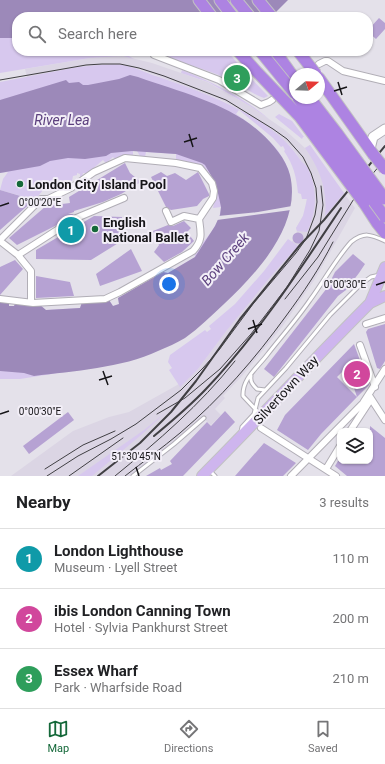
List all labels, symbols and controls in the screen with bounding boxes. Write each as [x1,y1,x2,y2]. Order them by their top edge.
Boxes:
search box [12,12,373,56]
icon: search [26,23,48,45]
text: Search here [58,25,137,43]
pin: 3 [224,63,250,93]
north arrow [289,68,325,104]
water label: River Lea [34,112,90,128]
place label: London City Island Pool [28,177,166,192]
marker: London City Island Pool [15,179,25,189]
text: 0°00'20"E [19,197,62,208]
pin: 1 [58,215,84,245]
place label: English National Ballet [103,215,189,245]
marker: English National Ballet [90,224,100,234]
water label: Bow Creek [198,229,253,289]
your location [159,274,179,294]
text: 0°00'30"E [324,279,367,290]
street label: Silvertown Way [250,353,322,427]
pin: 2 [344,359,370,389]
text: 0°00'30"E [19,406,62,417]
map controls [337,428,373,464]
button: layers [337,428,373,464]
text: 51°30'45"N [111,451,161,462]
text: Nearby [16,492,71,512]
text: 3 results [319,495,369,510]
text: London Lighthouse [54,542,183,560]
text: 1 [25,551,33,566]
text: 110 m [332,551,369,566]
text: Museum · Lyell Street [54,560,178,575]
text: ibis London Canning Town [54,602,231,620]
text: 2 [25,611,33,626]
text: 200 m [332,611,369,626]
text: Hotel · Sylvia Pankhurst Street [54,620,228,635]
text: Essex Wharf [54,662,138,680]
text: 3 [25,671,33,686]
text: 210 m [332,671,369,686]
text: Park · Wharfside Road [54,680,182,695]
tab: Map [47,718,69,755]
tab: Directions [164,718,213,755]
tab: Saved [308,718,338,755]

